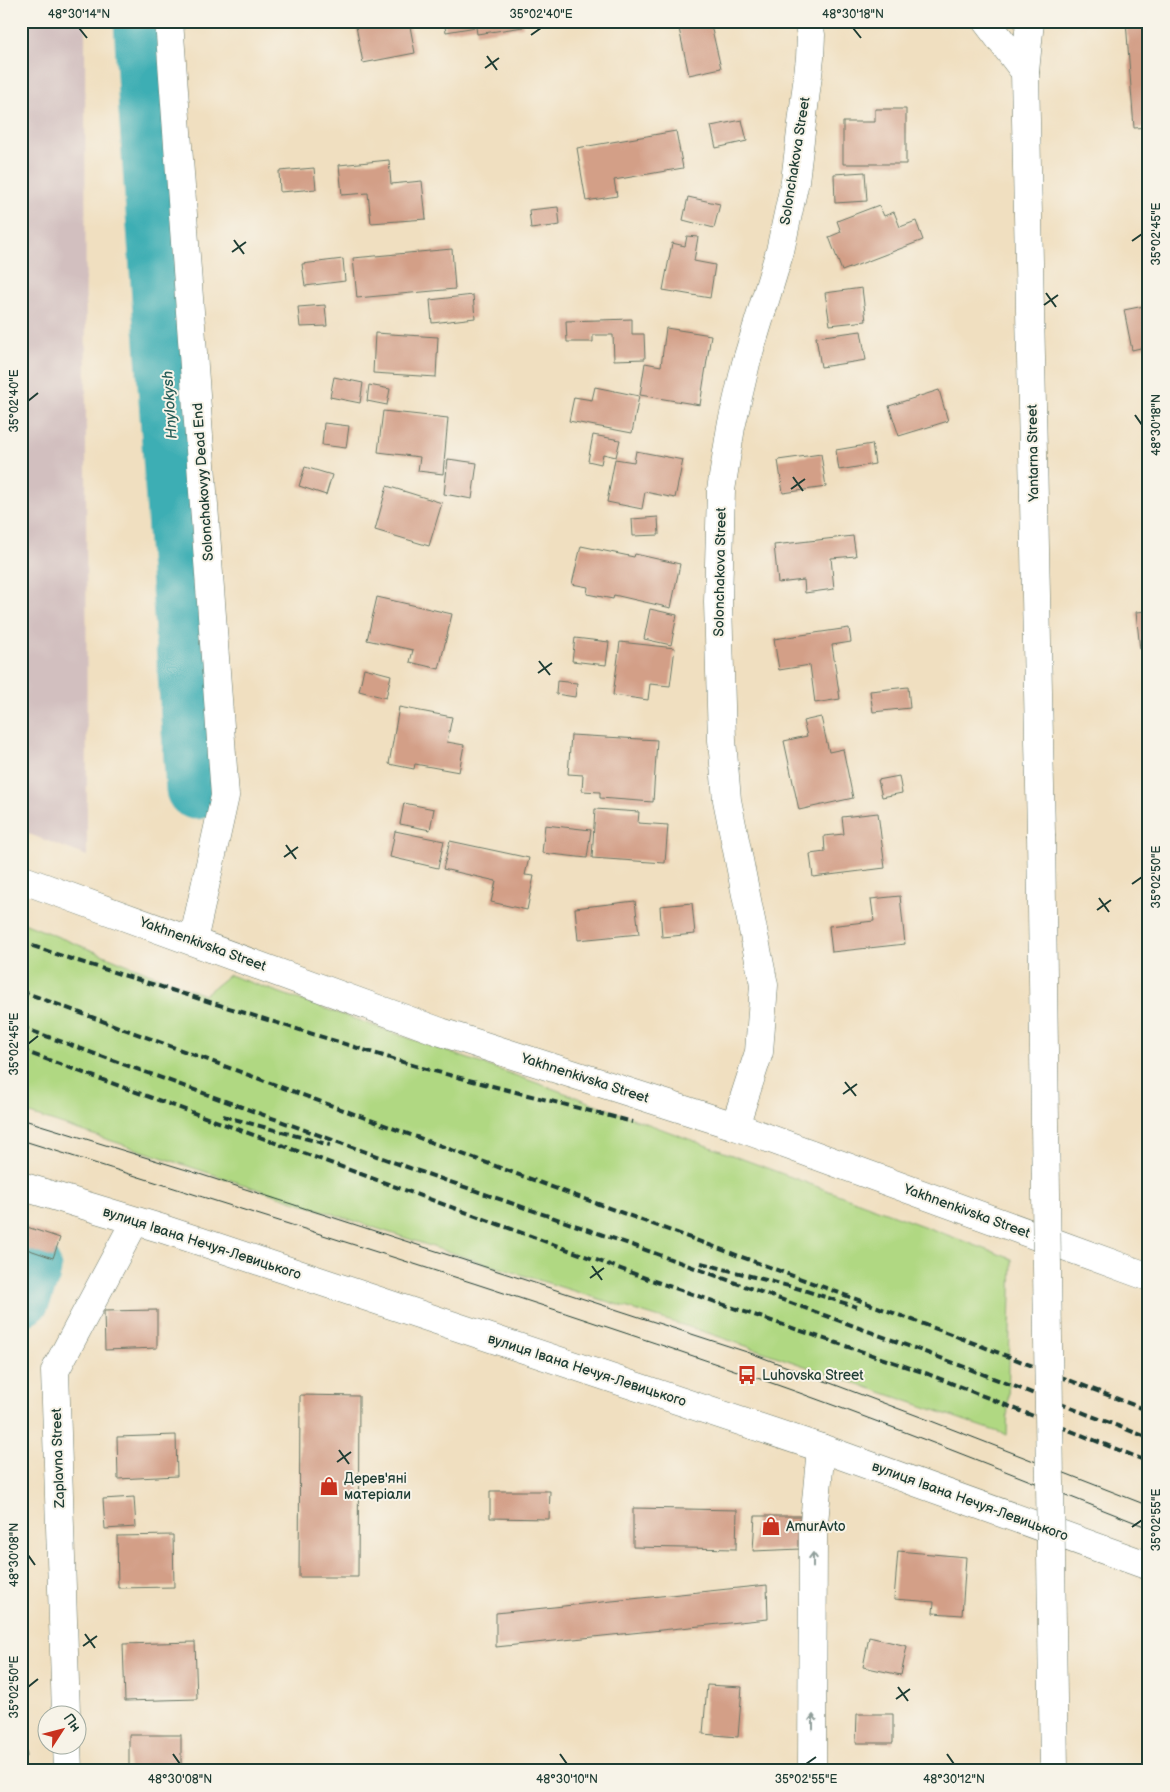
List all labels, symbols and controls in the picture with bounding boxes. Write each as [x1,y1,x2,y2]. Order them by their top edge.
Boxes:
text: 48°30'14"N [48,7,110,22]
text: 35°02'40"E [509,7,573,22]
text: 48°30'18"N [822,7,884,22]
street label: Solonchakova Street [776,95,814,226]
text: 35°02'45"E [1149,202,1164,266]
text: 35°02'40"E [7,369,22,433]
water label: Hnylokysh [158,370,182,440]
text: 48°30'18"N [1149,394,1164,456]
street label: Solonchakovyy Dead End [189,402,217,562]
street label: Yantarna Street [1024,403,1042,503]
street label: Solonchakova Street [710,506,730,637]
text: 35°02'50"E [1149,846,1164,908]
street label: Yakhnenkivska Street [136,913,269,975]
text: 35°02'45"E [7,1012,22,1076]
street label: Yakhnenkivska Street [518,1049,652,1107]
street label: Yakhnenkivska Street [900,1180,1033,1242]
street label: вулиця Івана Нечуя-Левицького [101,1203,303,1283]
street label: вулиця Івана Нечуя-Левицького [486,1330,688,1410]
bus stop icon: Luhovska Street [736,1364,758,1386]
place label: Luhovska Street [762,1367,864,1384]
street label: Zaplavna Street [48,1407,68,1509]
street label: вулиця Івана Нечуя-Левицького [870,1458,1070,1544]
place label: Дерев'янi матерiали [344,1470,411,1503]
shop icon: Дерев'янi матерiали [318,1475,340,1497]
text: 35°02'55"E [1149,1489,1164,1551]
shop icon: AmurAvto [760,1515,782,1537]
place label: AmurAvto [786,1518,846,1535]
text: 48°30'08"N [7,1523,22,1587]
one-way arrow [808,1552,818,1568]
text: 35°02'50"E [7,1656,22,1718]
north arrow [38,1704,88,1754]
text: Пн [60,1710,84,1735]
one-way arrow [808,1714,818,1730]
text: 48°30'08"N [148,1772,212,1787]
text: 48°30'10"N [536,1772,598,1787]
text: 35°02'55"E [775,1772,837,1787]
text: 48°30'12"N [923,1772,985,1787]

